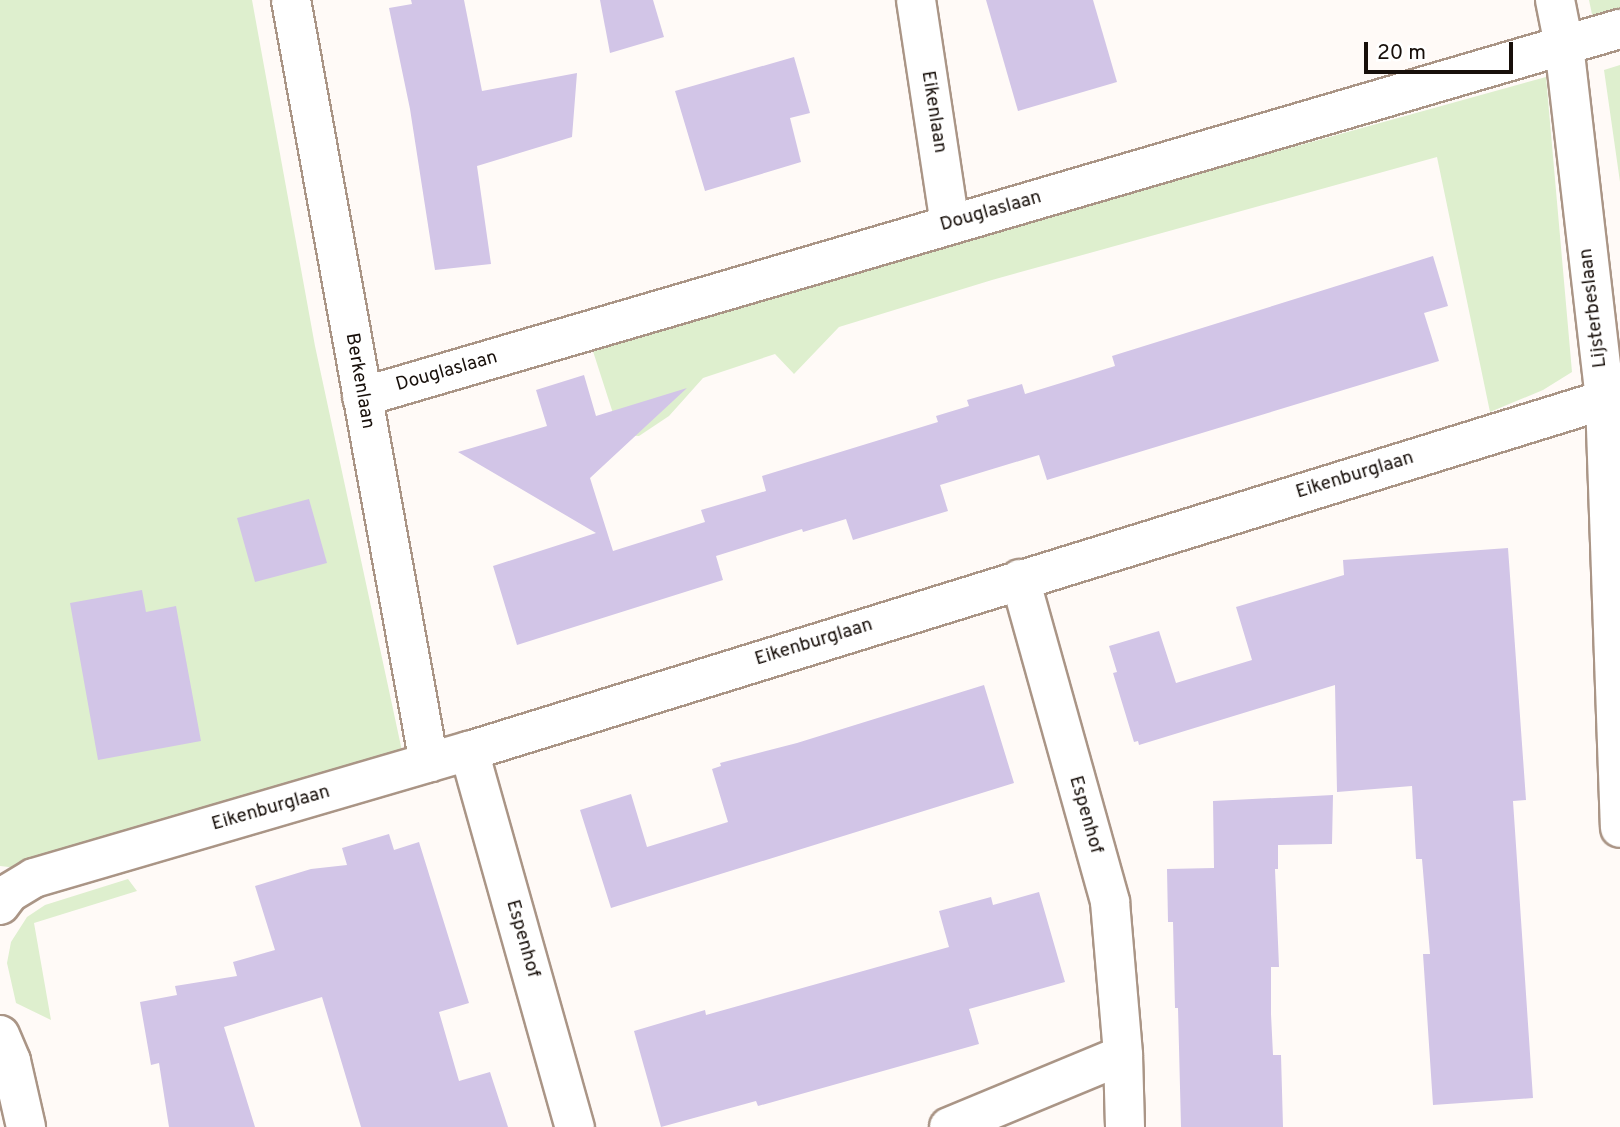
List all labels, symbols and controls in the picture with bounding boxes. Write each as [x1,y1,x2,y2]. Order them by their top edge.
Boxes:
scale bar [1368,28,1517,72]
text: 20 m [1377,40,1426,67]
street label: Eikenlaan [915,69,951,155]
street label: Douglaslaan [938,187,1044,237]
street label: Lijsterbeslaan [1575,247,1613,369]
street label: Berkenlaan [339,331,379,431]
street label: Douglaslaan [394,347,500,397]
street label: Eikenburglaan [1293,447,1417,505]
street label: Eikenburglaan [752,614,876,672]
street label: Espenhof [1063,773,1107,857]
street label: Eikenburglaan [209,781,333,837]
street label: Espenhof [500,897,544,981]

